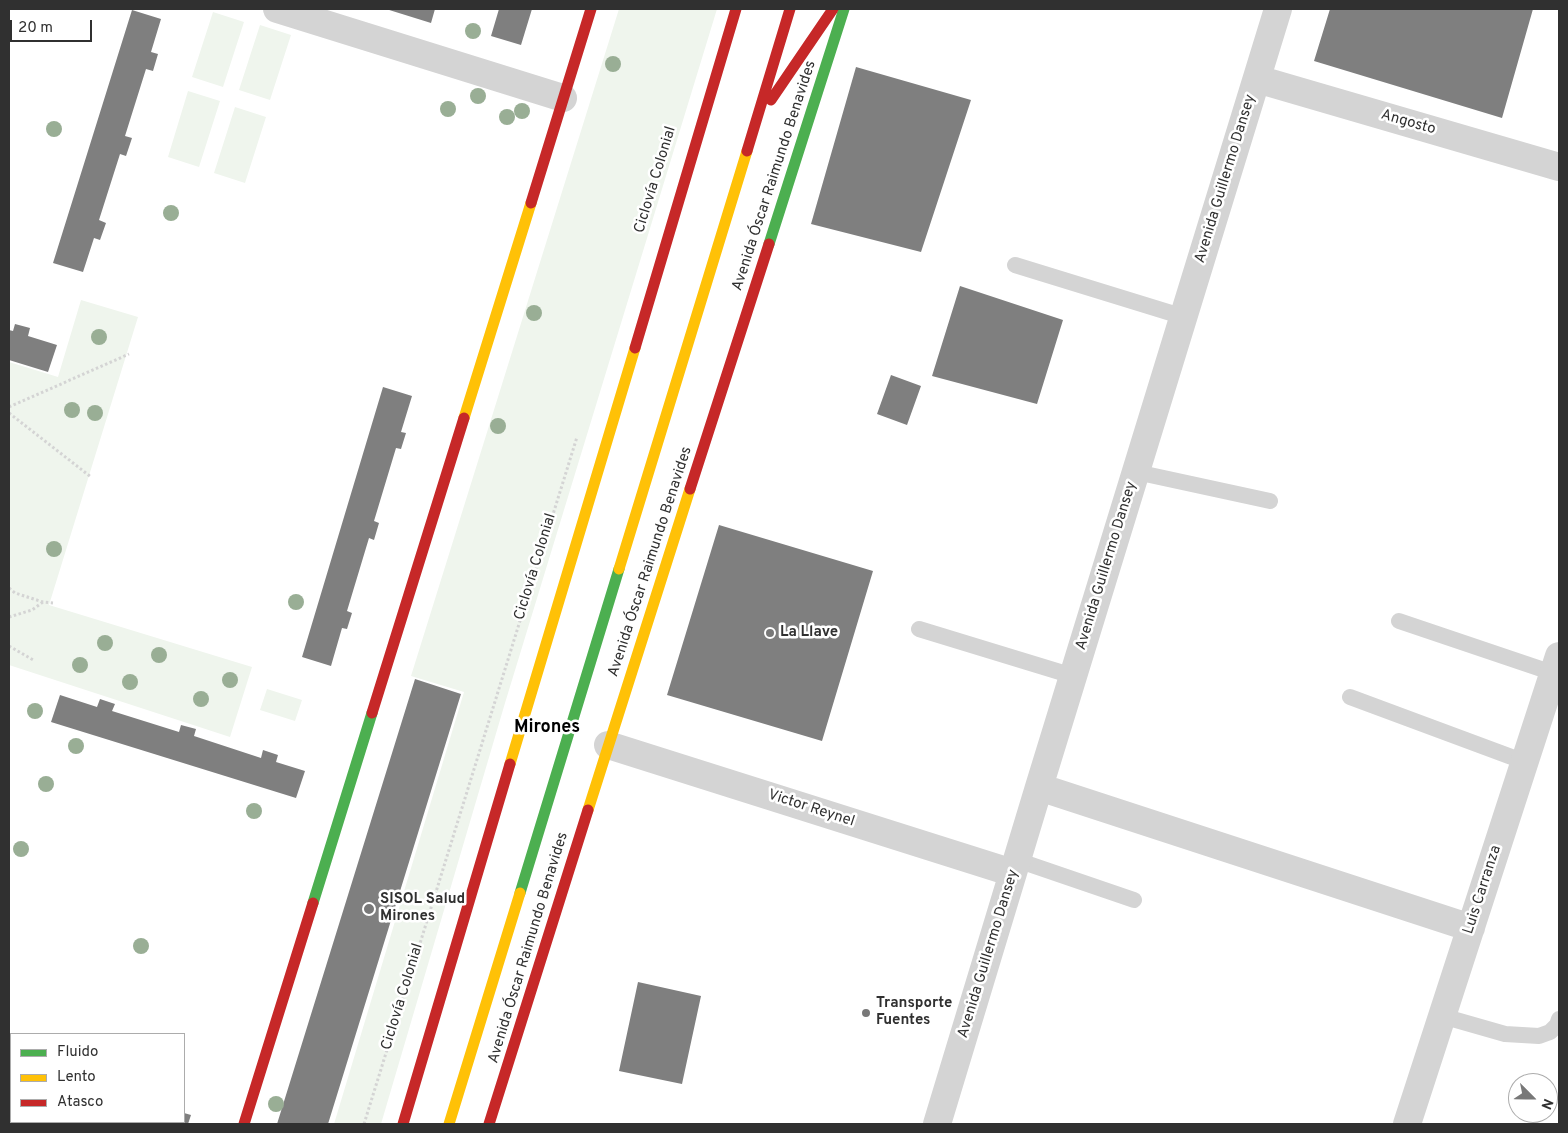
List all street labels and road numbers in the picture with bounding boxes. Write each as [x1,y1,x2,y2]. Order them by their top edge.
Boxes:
street label: Avenida Óscar Raimundo Benavides [729,59,821,293]
street label: Avenida Guillermo Dansey [1192,92,1260,266]
street label: Angosto [1378,107,1438,139]
street label: Ciclovía Colonial [631,124,681,236]
street label: Avenida Óscar Raimundo Benavides [605,445,697,679]
street label: Avenida Guillermo Dansey [1073,479,1141,653]
street label: Ciclovía Colonial [511,511,561,623]
street label: Victor Reynel [765,786,857,832]
street label: Avenida Óscar Raimundo Benavides [485,830,573,1066]
street label: Luis Carranza [1460,843,1506,937]
street label: Avenida Guillermo Dansey [955,867,1023,1041]
street label: Ciclovía Colonial [378,941,428,1053]

